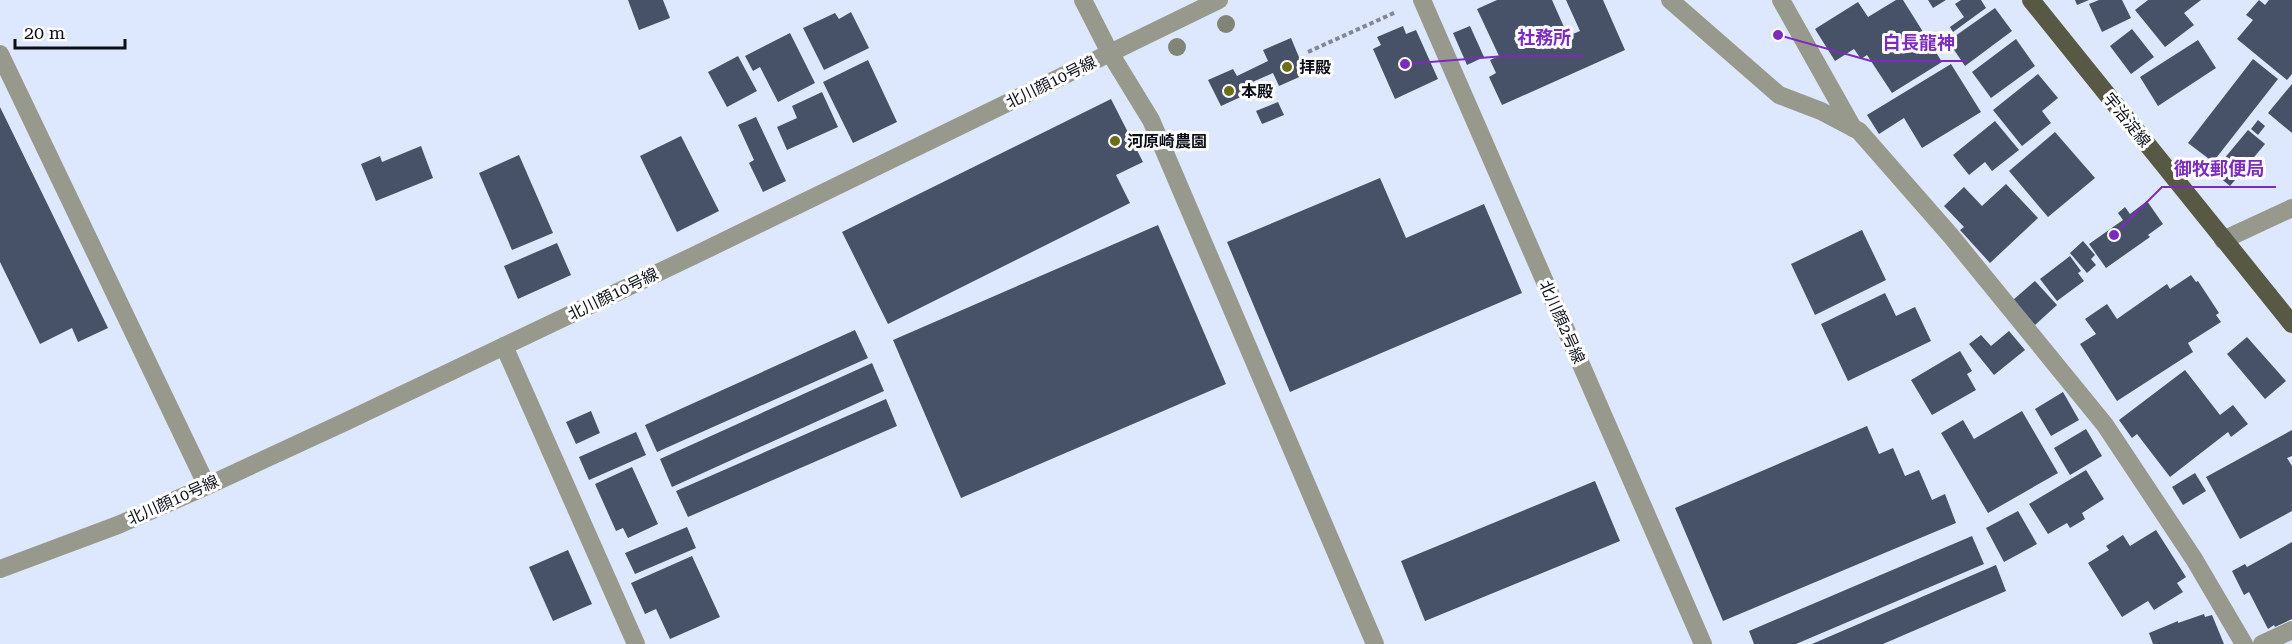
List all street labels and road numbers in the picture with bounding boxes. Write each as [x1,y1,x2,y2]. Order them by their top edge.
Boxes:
street label: 北川顔10号線 [1003,52,1099,112]
street label: 宇治淀線 [2099,89,2155,151]
street label: 北川顔10号線 [565,264,661,324]
street label: 北川顔2号線 [1535,277,1589,367]
street label: 北川顔10号線 [124,471,222,529]

